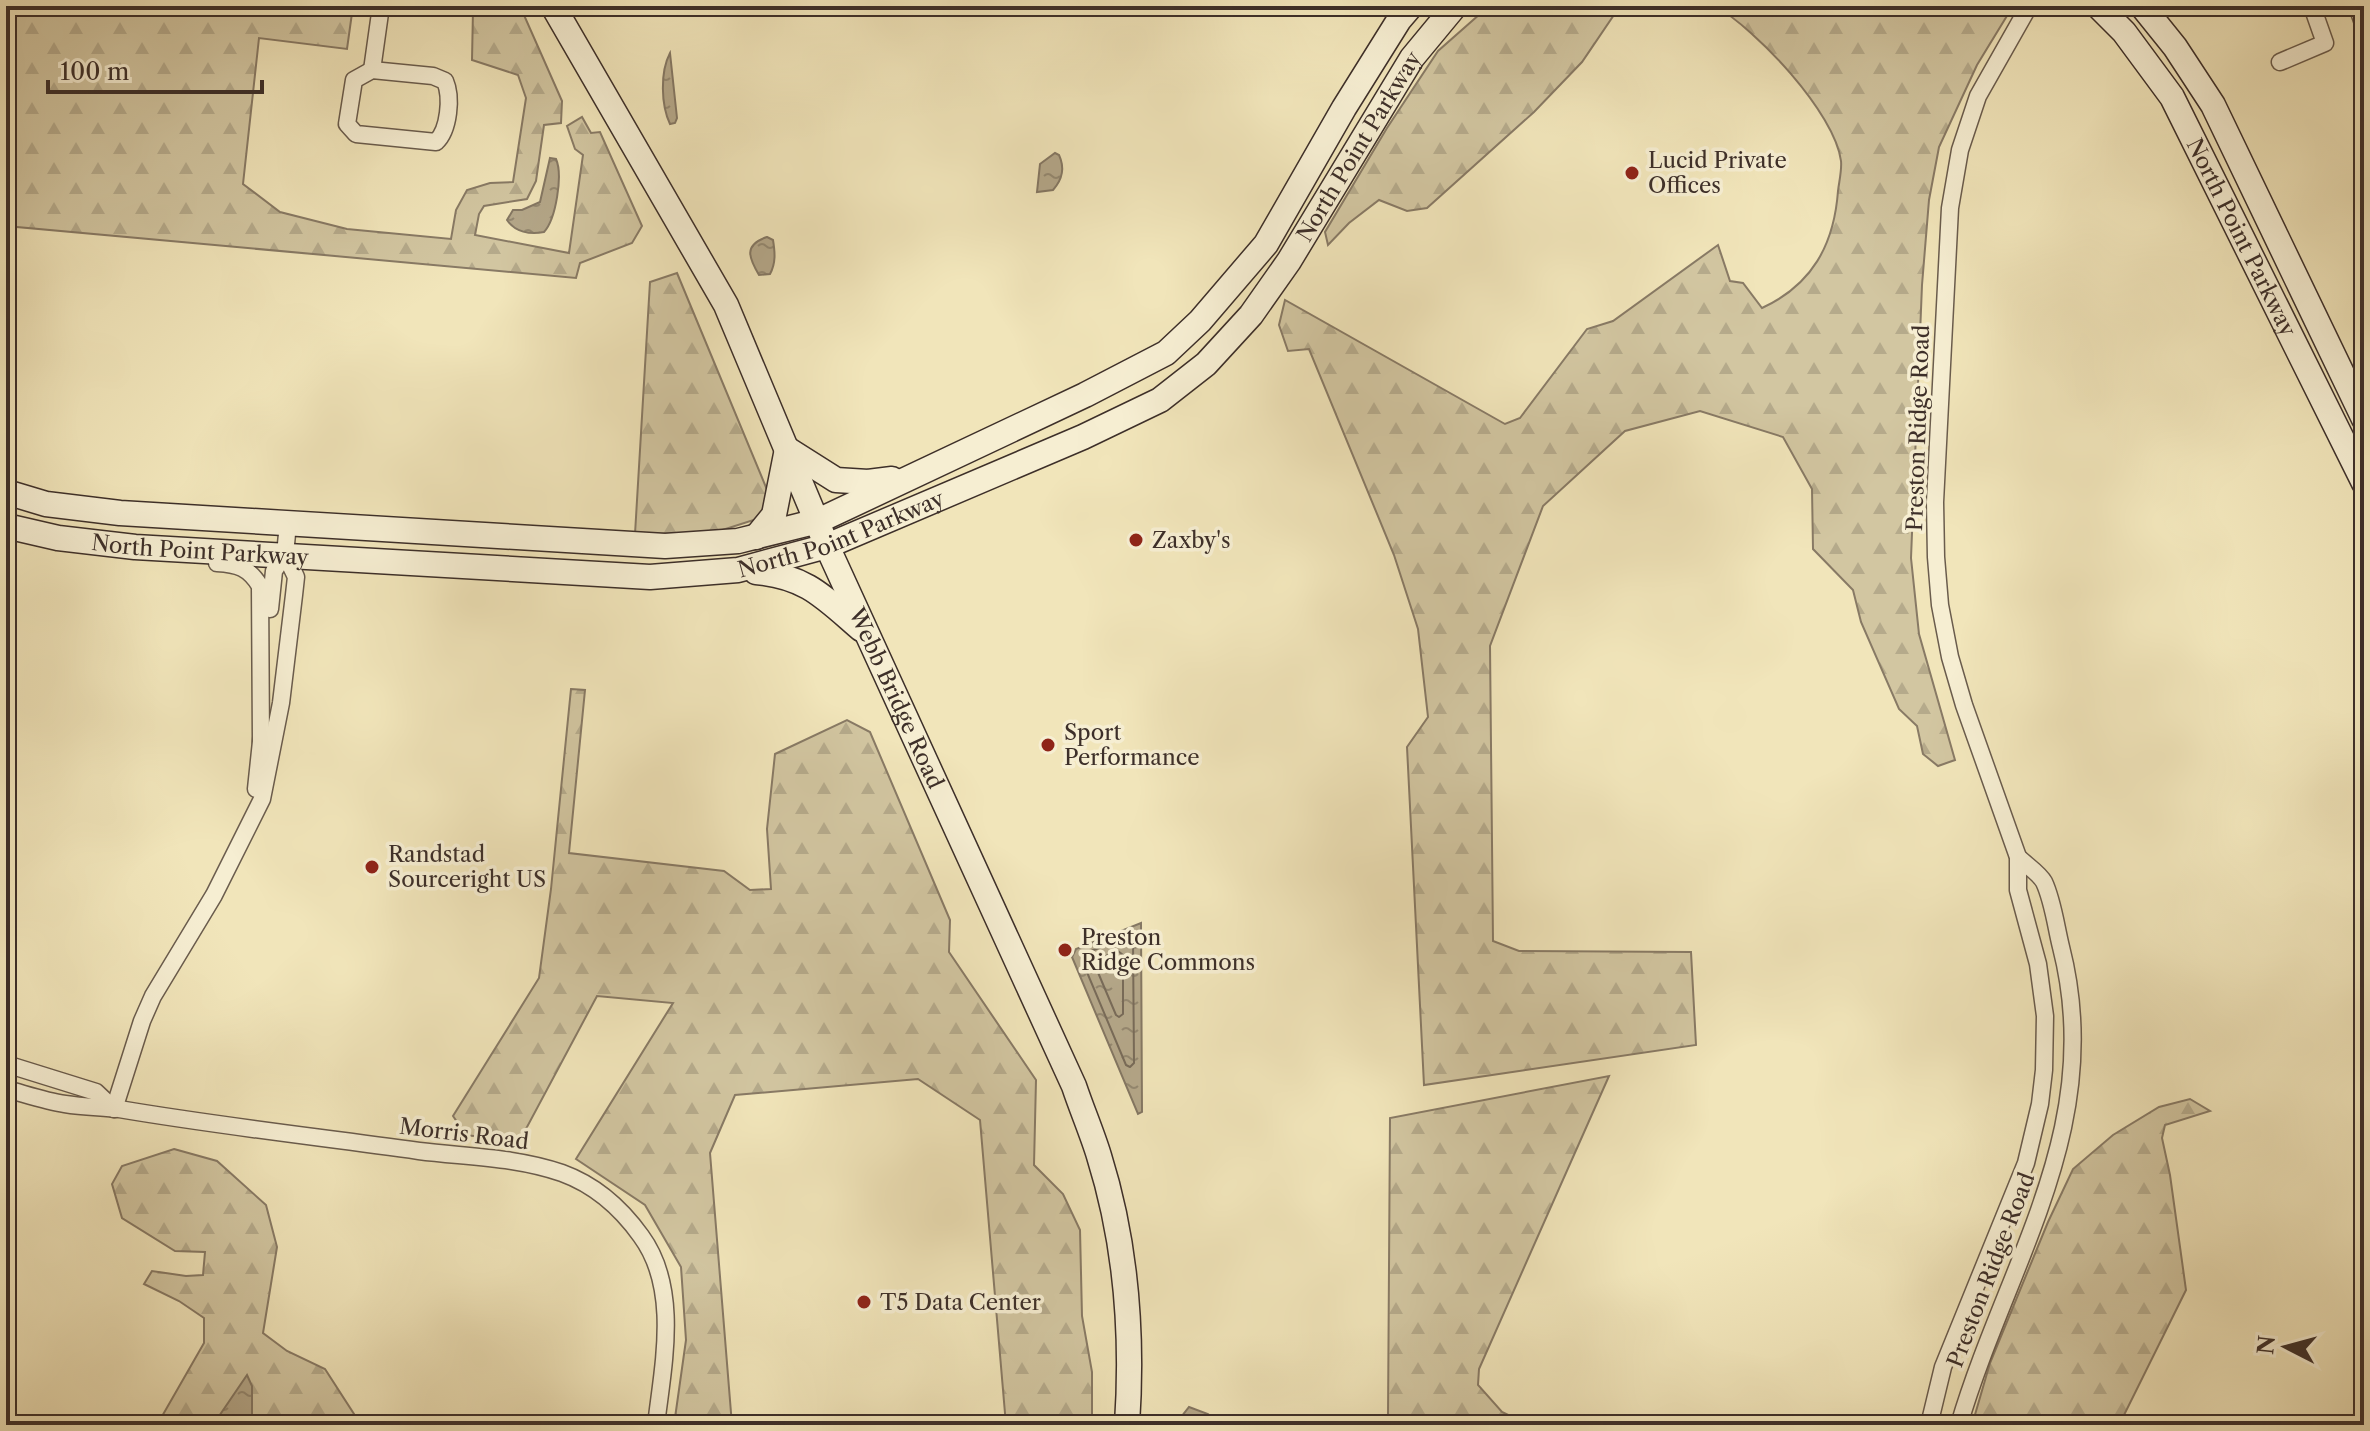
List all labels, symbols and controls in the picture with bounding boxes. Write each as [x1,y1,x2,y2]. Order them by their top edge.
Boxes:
scale bar [48,44,262,94]
street label: North Point Parkway [1291,46,1427,246]
text: 100 m [60,57,129,86]
street label: North Point Parkway [2181,134,2303,341]
place label: Lucid Private Offices [1648,147,1787,199]
marker: Lucid Private Offices [1623,164,1641,182]
street label: Preston Ridge Road [1901,324,1935,532]
street label: North Point Parkway [735,484,949,583]
place label: Zaxby's [1152,527,1231,554]
street label: North Point Parkway [90,529,310,571]
marker: Zaxby's [1127,531,1145,549]
street label: Webb Bridge Road [843,603,950,793]
place label: Sport Performance [1064,719,1200,771]
marker: Sport Performance [1039,736,1057,754]
place label: Randstad Sourceright US [388,841,546,893]
marker: Randstad Sourceright US [363,858,381,876]
place label: Preston Ridge Commons [1081,924,1255,976]
marker: Preston Ridge Commons [1056,941,1074,959]
street label: Morris Road [398,1113,530,1155]
street label: Preston Ridge Road [1941,1169,2041,1371]
place label: T5 Data Center [880,1289,1041,1316]
marker: T5 Data Center [855,1293,873,1311]
north arrow [2246,1307,2326,1387]
text: N [2252,1334,2281,1356]

